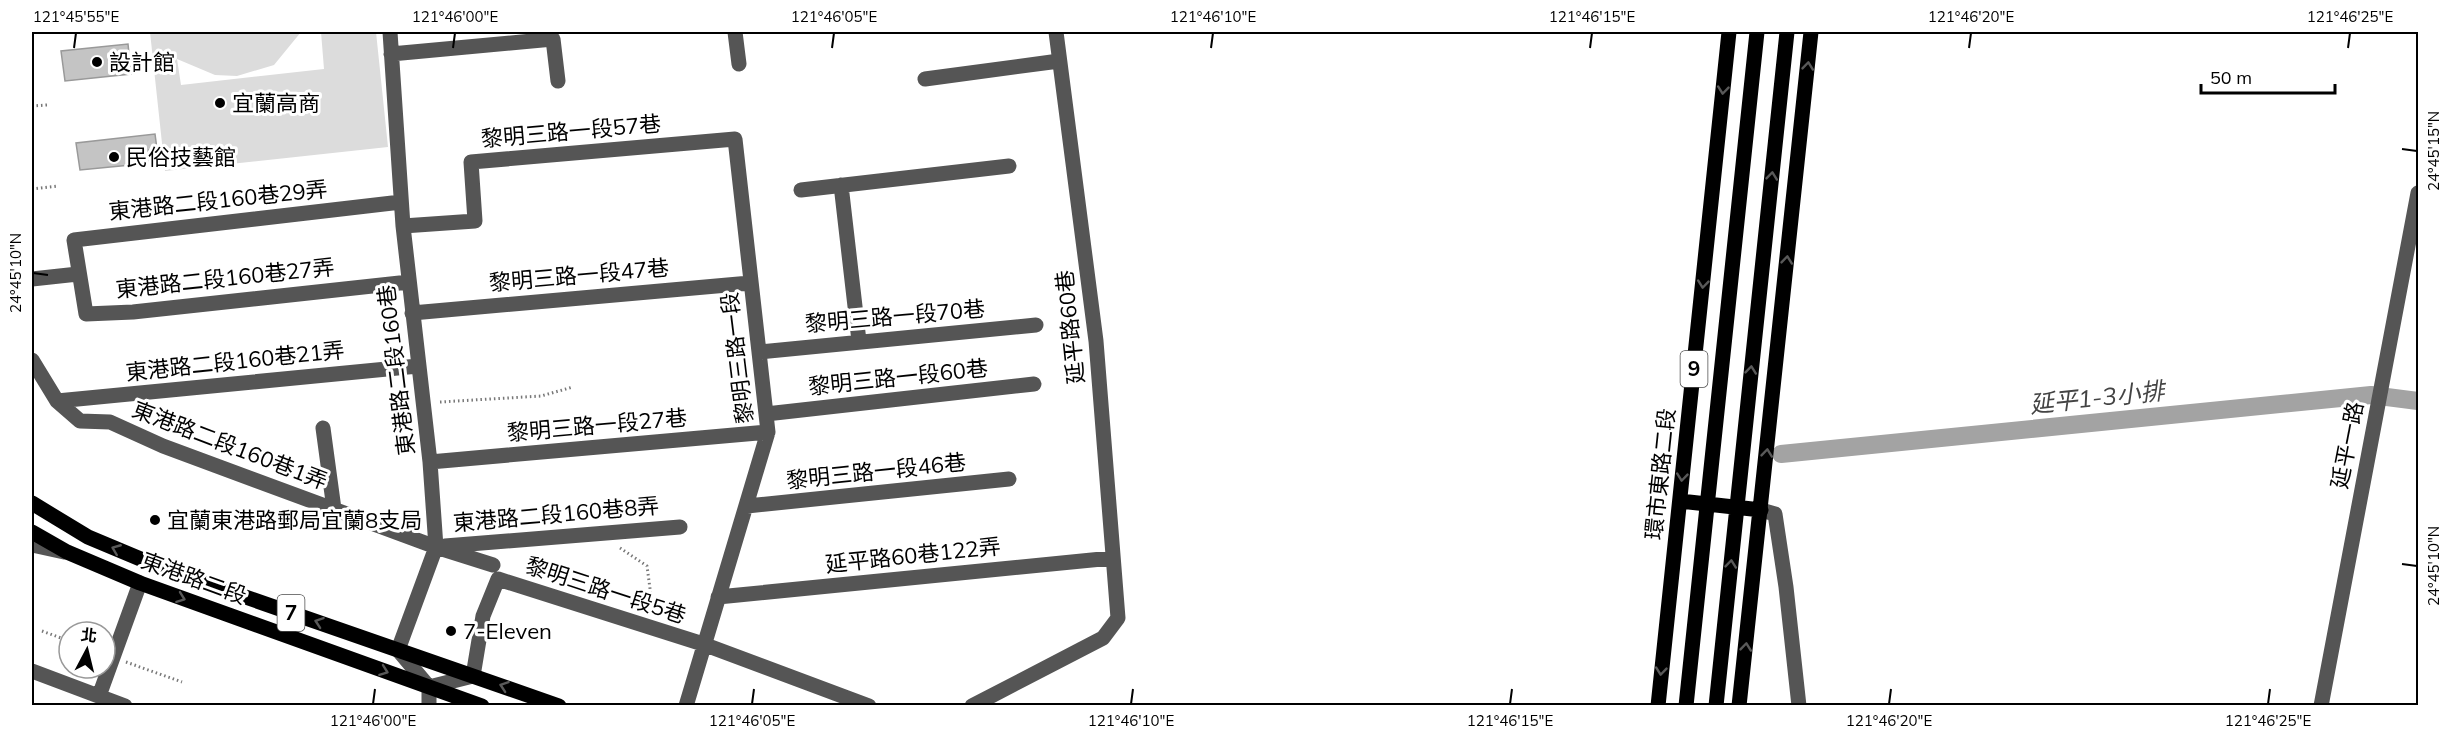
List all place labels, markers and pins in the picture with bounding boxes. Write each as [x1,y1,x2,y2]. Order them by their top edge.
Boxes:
place label: 設計館 [109,48,175,76]
marker: 設計館 [90,55,104,69]
place label: 宜蘭高商 [232,89,320,117]
marker: 宜蘭高商 [213,96,227,110]
place label: 民俗技藝館 [126,143,236,171]
marker: 民俗技藝館 [107,150,121,164]
place label: 宜蘭東港路郵局宜蘭8支局 [167,506,422,534]
marker: 宜蘭東港路郵局宜蘭8支局 [148,513,162,527]
place label: 7-Eleven [463,617,552,645]
marker: 7-Eleven [444,624,458,638]

